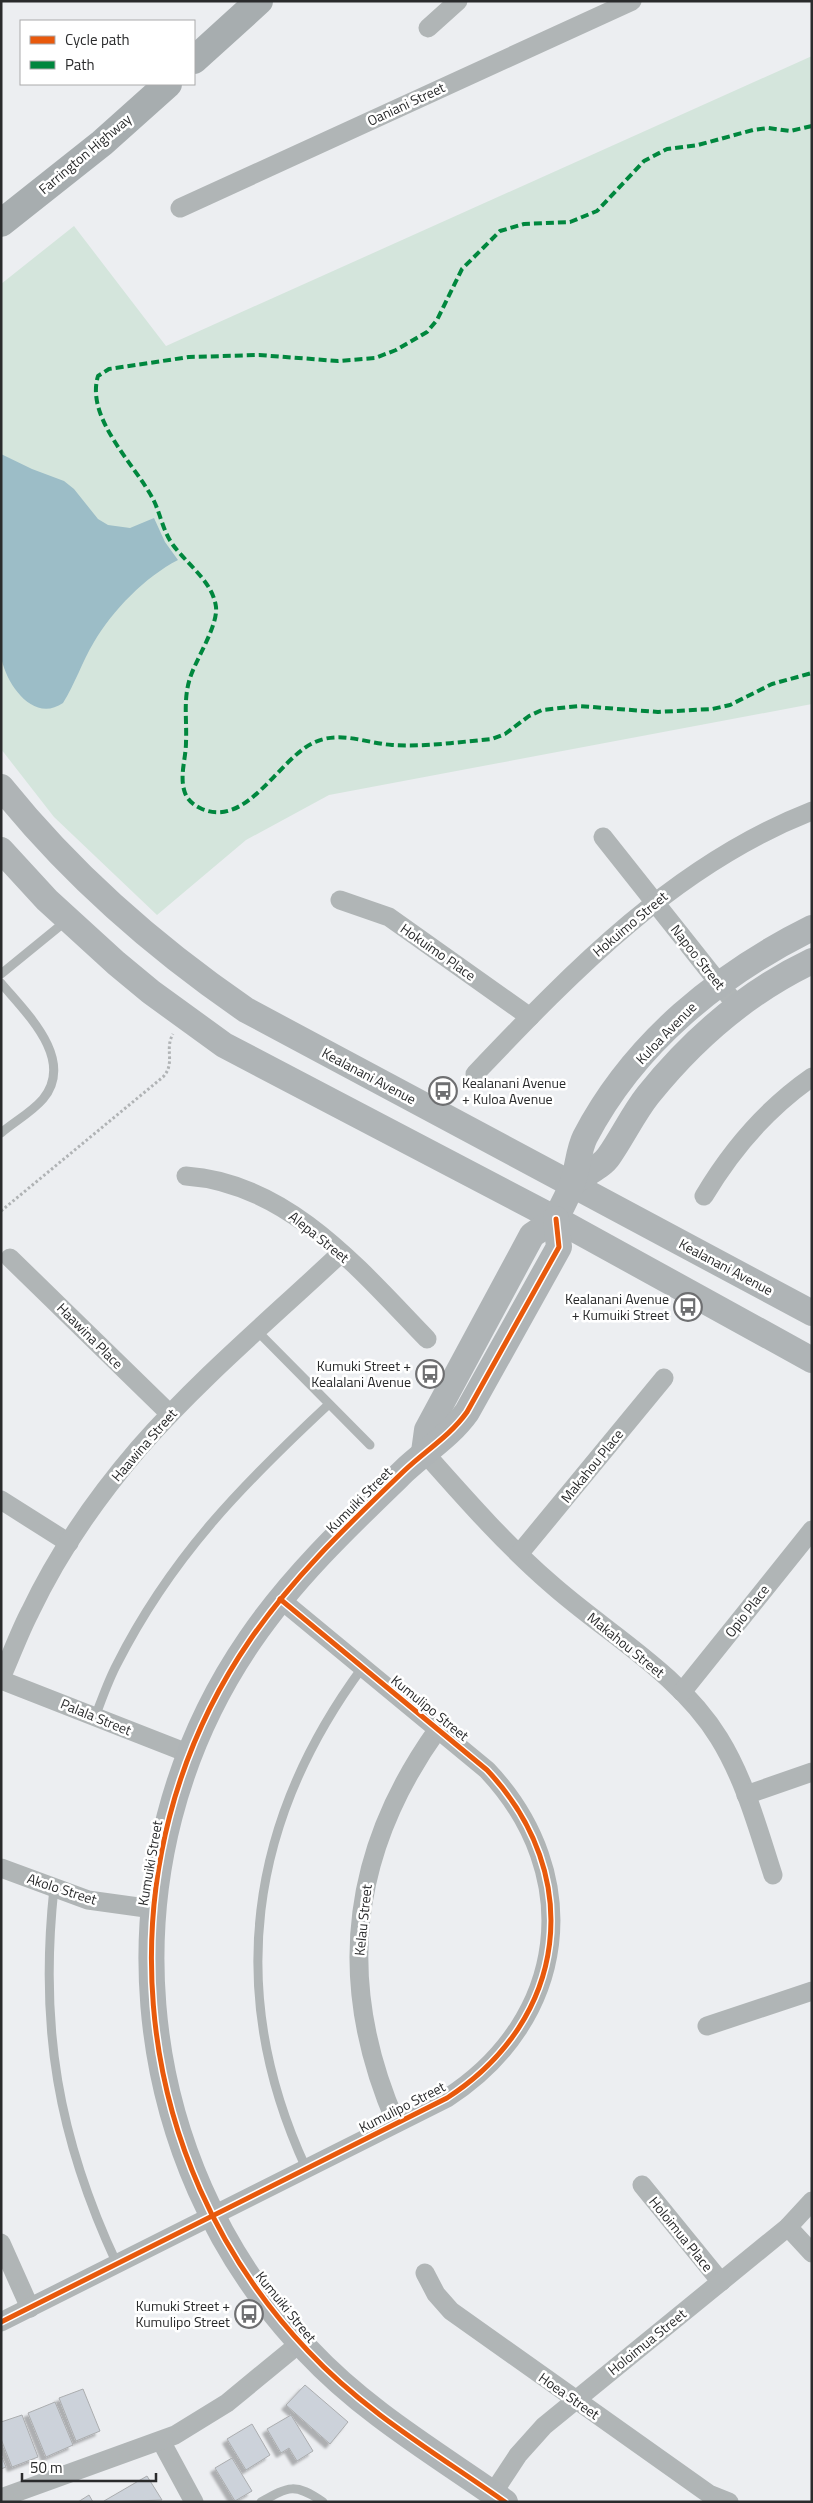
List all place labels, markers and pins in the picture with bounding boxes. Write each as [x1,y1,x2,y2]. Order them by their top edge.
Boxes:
place label: Kealanani Avenue + Kuloa Avenue [462,1072,566,1109]
bus stop icon: Kealanani Avenue + Kuloa Avenue [428,1076,458,1106]
place label: Kealanani Avenue + Kumuiki Street [565,1288,669,1325]
bus stop icon: Kealanani Avenue + Kumuiki Street [673,1292,703,1322]
place label: Kumuki Street + Kealalani Avenue [311,1355,411,1392]
bus stop icon: Kumuki Street + Kealalani Avenue [415,1359,445,1389]
place label: Kumuki Street + Kumulipo Street [135,2295,230,2332]
bus stop icon: Kumuki Street + Kumulipo Street [234,2299,264,2329]

